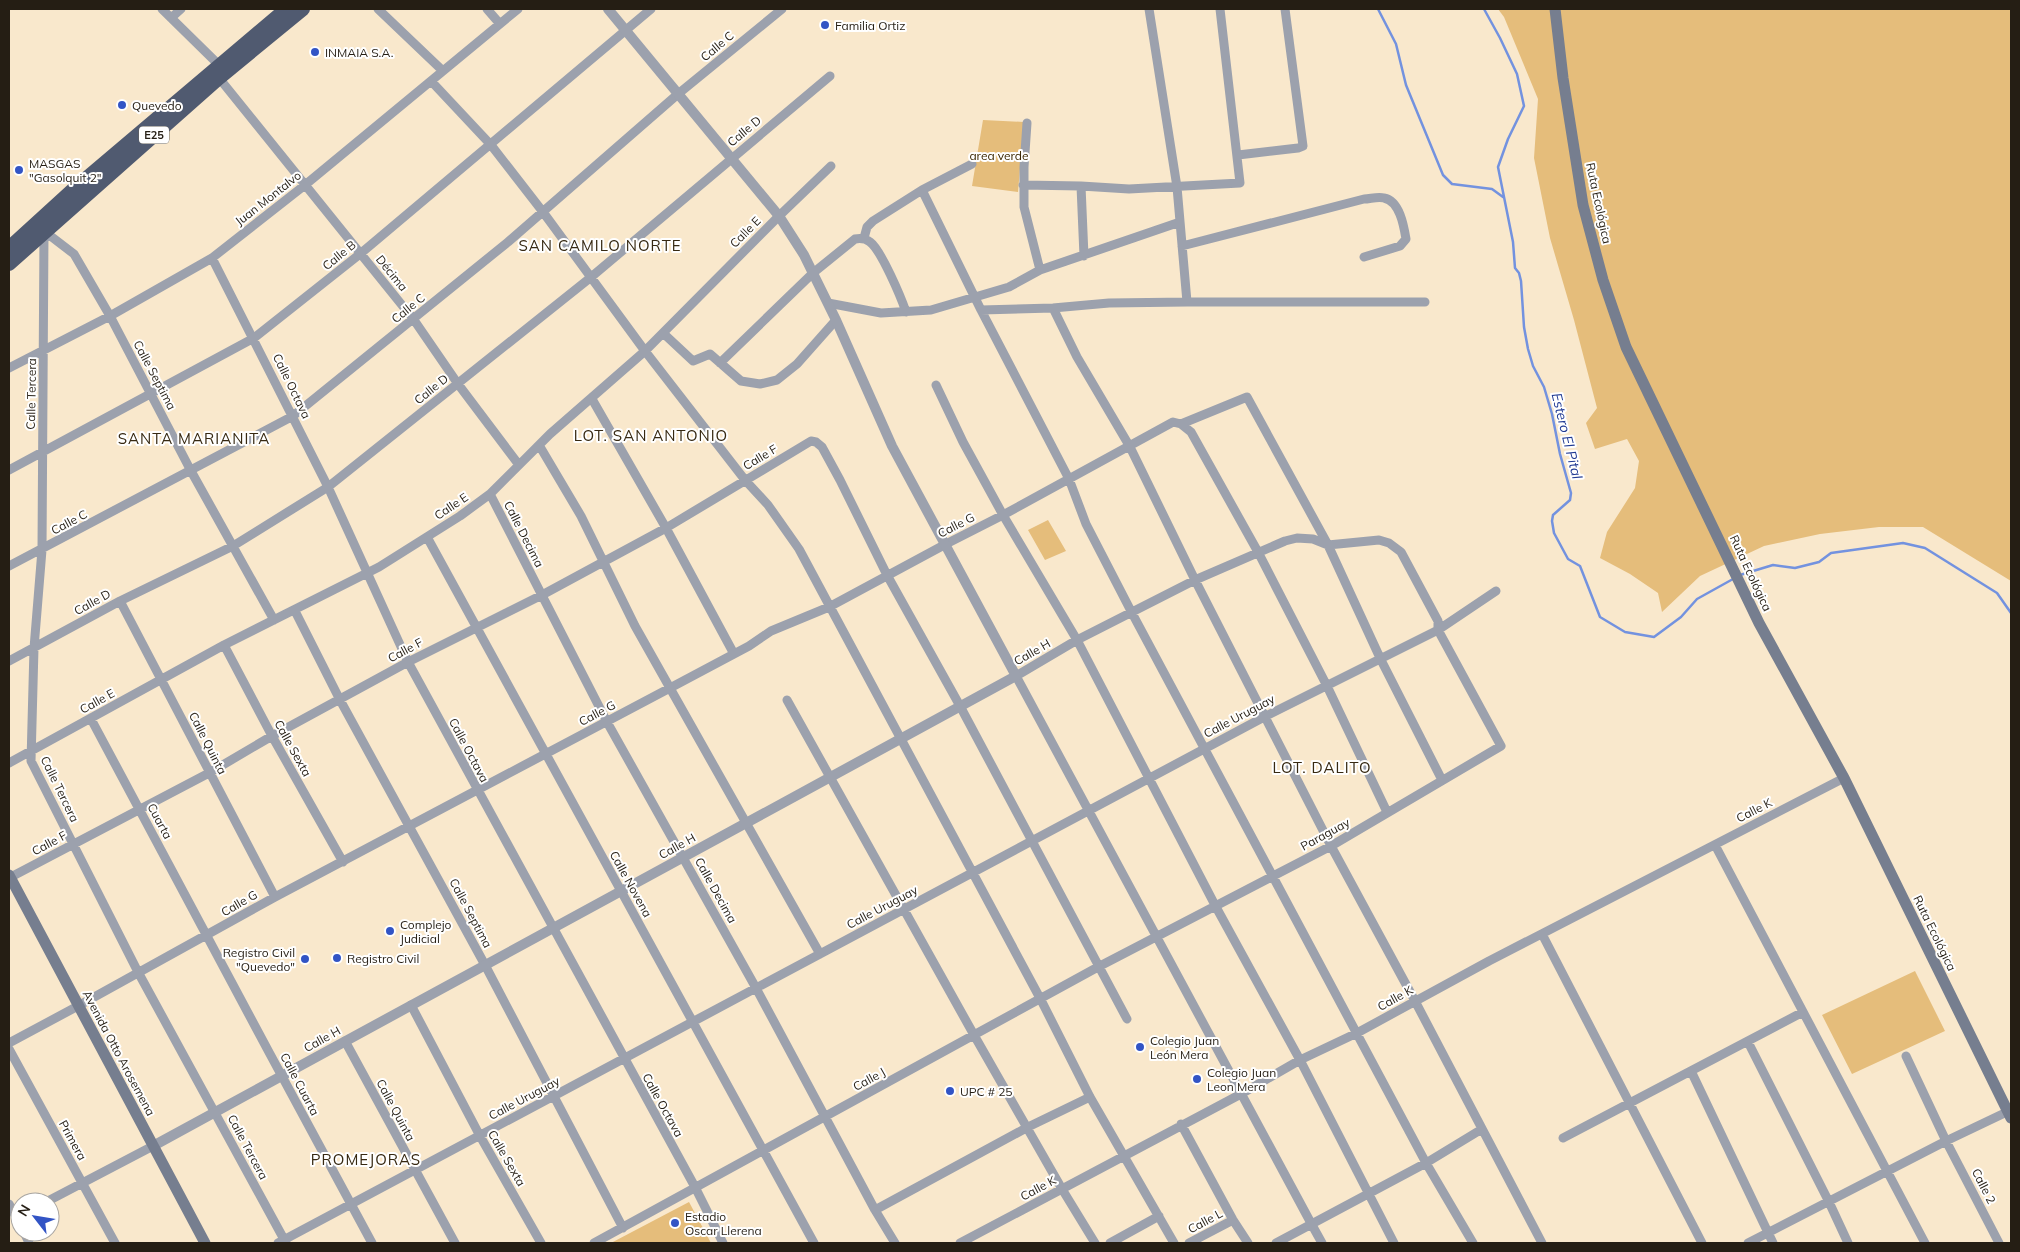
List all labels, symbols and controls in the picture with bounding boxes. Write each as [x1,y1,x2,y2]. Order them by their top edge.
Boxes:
place label: Familia Ortiz [835,18,905,33]
marker: Familia Ortiz [819,19,831,31]
street label: Calle C [697,28,737,64]
place label: INMAIA S.A. [325,45,393,60]
marker: INMAIA S.A. [309,46,321,58]
place label: Quevedo [132,98,182,113]
marker: Quevedo [116,99,128,111]
street label: Calle D [724,113,764,149]
road number: E25 [139,126,169,144]
park label: area verde [969,148,1029,163]
place label: MASGAS "Gasolquit 2" [29,156,102,185]
street label: Ruta Ecológica [1583,161,1615,245]
marker: MASGAS "Gasolquit 2" [13,164,25,176]
street label: Juan Montalvo [232,167,304,228]
street label: Calle E [726,213,764,251]
district label: SAN CAMILO NORTE [518,236,682,255]
street label: Calle B [319,237,359,273]
street label: Décima [373,252,411,294]
street label: Calle C [388,290,428,326]
street label: Calle Septima [130,338,180,412]
street label: Calle Octava [270,351,314,421]
street label: Calle Tercera [23,358,39,430]
street label: Calle D [411,371,451,407]
water label: Estero El Pital [1548,391,1587,482]
district label: LOT. SAN ANTONIO [574,426,728,445]
district label: SANTA MARIANITA [118,429,270,448]
street label: Calle F [740,441,780,473]
street label: Calle E [431,489,471,523]
street label: Calle Decima [501,498,547,570]
street label: Calle C [48,506,90,538]
street label: Calle G [935,509,977,541]
street label: Ruta Ecológica [1727,533,1775,613]
street label: Calle D [71,586,113,618]
street label: Calle F [385,634,425,665]
street label: Calle H [1011,636,1053,668]
street label: Calle E [77,685,117,717]
street label: Calle Uruguay [1201,691,1278,741]
street label: Calle G [576,697,618,729]
street label: Calle Quinta [186,709,230,777]
street label: Calle Octava [446,715,492,785]
street label: Calle Sexta [271,717,315,779]
street label: Calle Tercera [38,754,82,824]
district label: LOT. DALITO [1272,758,1372,777]
street label: Calle K [1734,794,1775,825]
street label: Cuarta [144,801,176,841]
street label: Paraguay [1298,814,1353,854]
street label: Calle F [29,827,69,858]
street label: Calle H [656,830,698,862]
street label: Calle Novena [607,848,655,920]
street label: Calle Decima [692,855,740,925]
street label: Calle Septima [446,876,496,950]
street label: Calle Uruguay [844,882,921,932]
street label: Calle G [218,887,260,919]
street label: Ruta Ecológica [1910,893,1960,973]
place label: Complejo Judicial [400,917,452,946]
marker: Complejo Judicial [384,925,396,937]
place label: Registro Civil "Quevedo" [223,945,295,974]
place label: Registro Civil [347,951,419,966]
marker: Registro Civil [331,952,343,964]
marker: Registro Civil "Quevedo" [299,953,311,965]
street label: Calle K [1375,982,1416,1014]
street label: Avenida Otto Arosemena [80,988,158,1118]
street label: Calle H [301,1023,343,1055]
place label: Colegio Juan León Mera [1150,1033,1219,1062]
marker: Colegio Juan León Mera [1134,1041,1146,1053]
street label: Calle Cuarta [277,1050,323,1118]
street label: Calle J [850,1064,888,1094]
place label: Colegio Juan Leon Mera [1207,1065,1276,1094]
street label: Calle Octava [639,1070,687,1140]
street label: Calle Uruguay [486,1073,563,1123]
marker: Colegio Juan Leon Mera [1191,1073,1203,1085]
street label: Calle Quinta [373,1076,419,1144]
place label: UPC # 25 [960,1084,1013,1099]
marker: UPC # 25 [944,1085,956,1097]
street label: Calle Tercera [225,1112,271,1182]
street label: Primera [56,1117,90,1163]
street label: Calle Sexta [485,1127,529,1189]
district label: PROMEJORAS [311,1150,421,1169]
street label: Calle 2 [1969,1166,1999,1206]
street label: Calle K [1018,1172,1059,1204]
north arrow [10,1192,60,1242]
text: N [13,1201,34,1219]
street label: Calle L [1185,1205,1225,1236]
place label: Estadio Oscar Llerena [685,1209,762,1238]
marker: Estadio Oscar Llerena [669,1217,681,1229]

